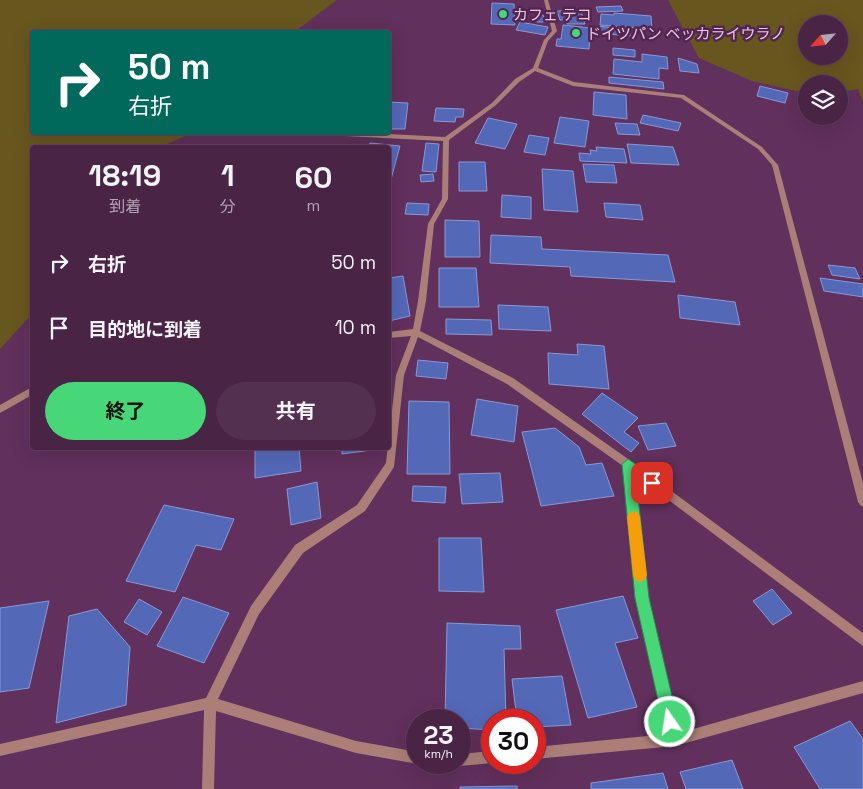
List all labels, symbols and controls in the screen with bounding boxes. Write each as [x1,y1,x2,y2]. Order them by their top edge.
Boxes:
place label: カフェ テコ [513,5,592,24]
marker: カフェ テコ [497,8,509,20]
north arrow [798,15,848,65]
map controls [798,15,848,125]
place label: ドイツパン ベッカライウラノ [586,24,785,43]
marker: ドイツパン ベッカライウラノ [570,27,582,39]
text: 50 m [128,45,210,89]
icon: right [45,50,110,115]
button: layers [798,75,848,125]
text: 右折 [128,92,172,120]
text: 18:19 [89,156,161,195]
text: 1 [221,156,235,195]
text: 60 [294,158,332,197]
text: m [307,195,320,216]
text: 到着 [109,196,141,217]
text: 分 [220,196,236,217]
icon: right [45,249,73,277]
text: 50 m [331,250,376,275]
text: 右折 [88,252,126,277]
icon: arrive [45,314,73,342]
text: 10 m [335,315,376,340]
text: 目的地に到着 [88,317,202,342]
button: 終了 [45,382,206,440]
button: 共有 [216,382,376,440]
pin [631,462,673,504]
icon: arrive [638,469,666,497]
position arrow [643,695,695,747]
speed limit sign: 30 [481,709,546,774]
text: 23 [423,719,454,751]
text: km/h [424,746,453,762]

